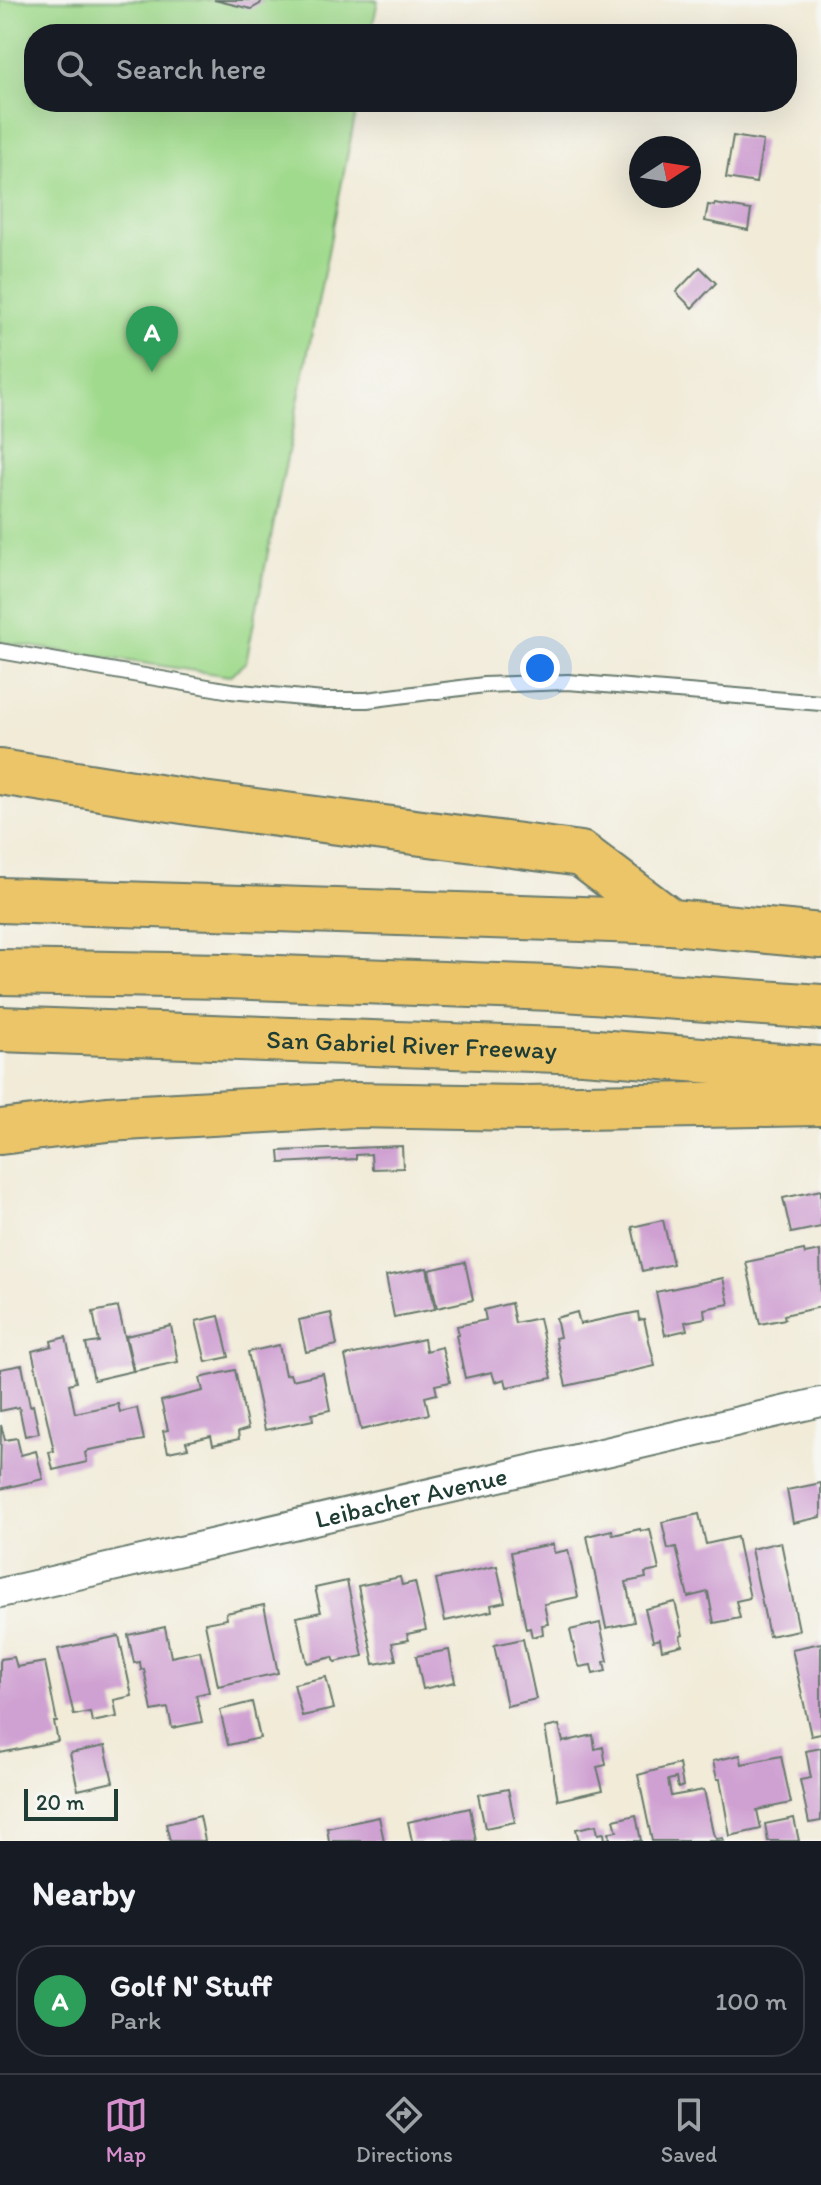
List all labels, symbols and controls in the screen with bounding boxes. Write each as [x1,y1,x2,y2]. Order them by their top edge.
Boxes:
search box [24,24,797,112]
icon: search [52,46,96,90]
text: Search here [116,50,266,87]
north arrow [629,136,701,208]
pin: A [126,306,178,372]
your location [520,648,560,688]
street label: San Gabriel River Freeway [266,1023,558,1066]
street label: Leibacher Avenue [312,1460,510,1535]
scale bar [24,1785,118,1821]
text: 20 m [36,1789,85,1816]
text: Nearby [32,1873,135,1914]
text: Golf N' Stuff [110,1967,272,2004]
text: A [52,1985,68,2017]
text: 100 m [715,1985,787,2017]
text: Park [110,2004,161,2036]
tab: Map [104,2093,148,2168]
tab: Directions [356,2093,453,2168]
tab: Saved [661,2093,717,2168]

